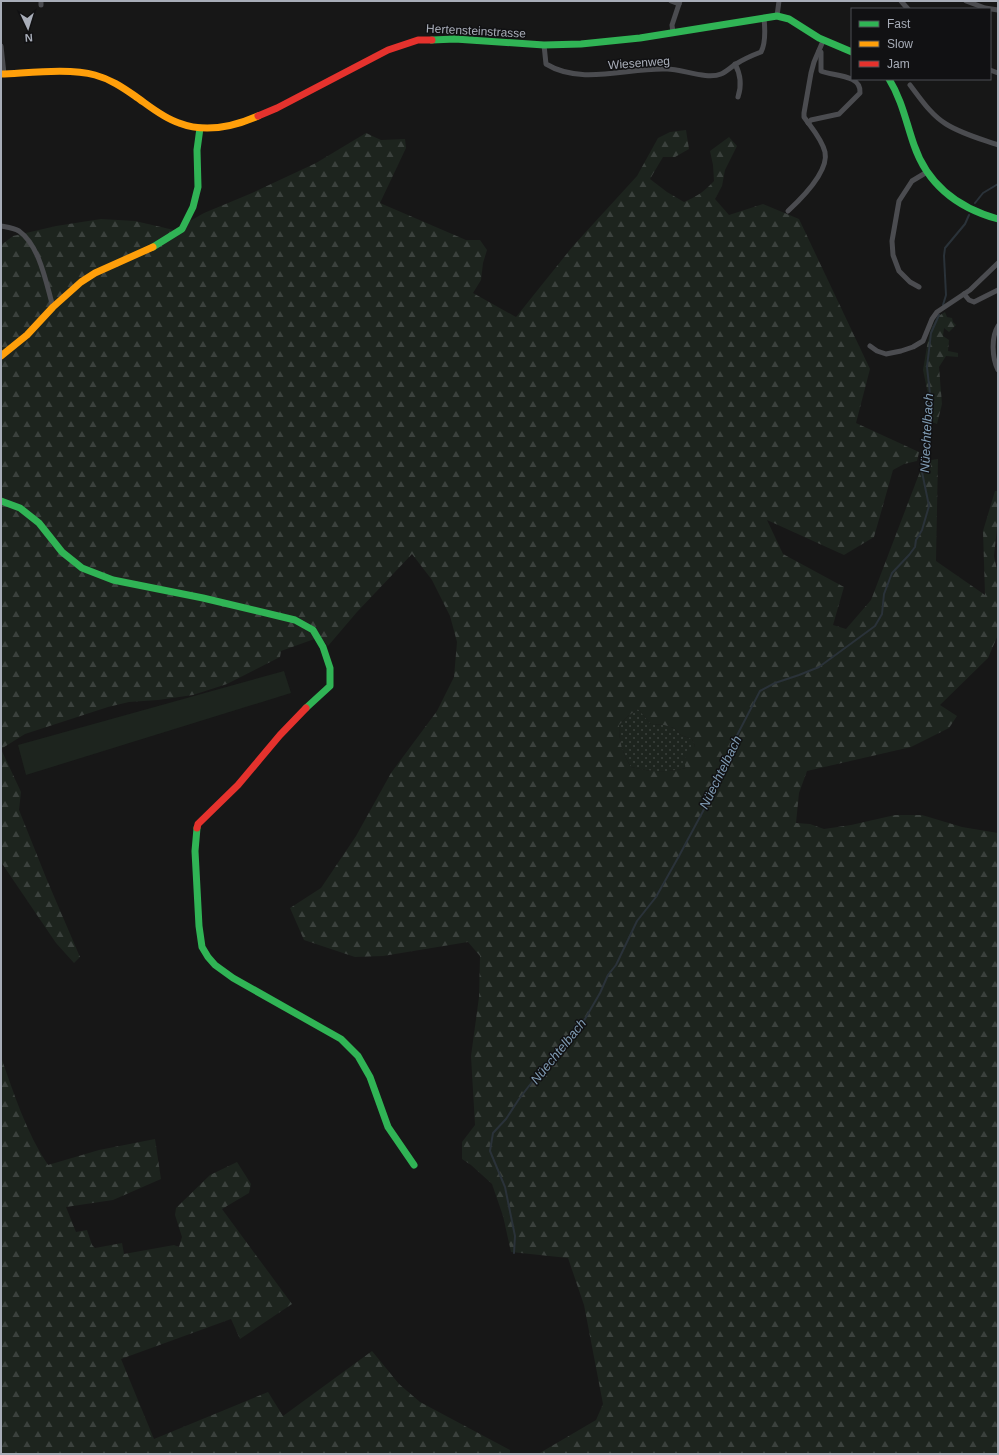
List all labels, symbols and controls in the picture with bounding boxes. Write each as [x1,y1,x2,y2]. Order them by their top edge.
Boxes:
north arrow [8,8,48,48]
legend [851,8,991,80]
text: Fast [887,17,911,31]
street label: Hertensteinstrasse [426,21,527,41]
text: N [24,32,33,44]
text: Slow [887,37,913,51]
street label: Wiesenweg [608,54,670,72]
text: Jam [887,57,910,71]
water label: Nüechtelbach [917,393,936,473]
water label: Nüechtelbach [696,733,745,811]
water label: Nüechtelbach [528,1016,589,1087]

